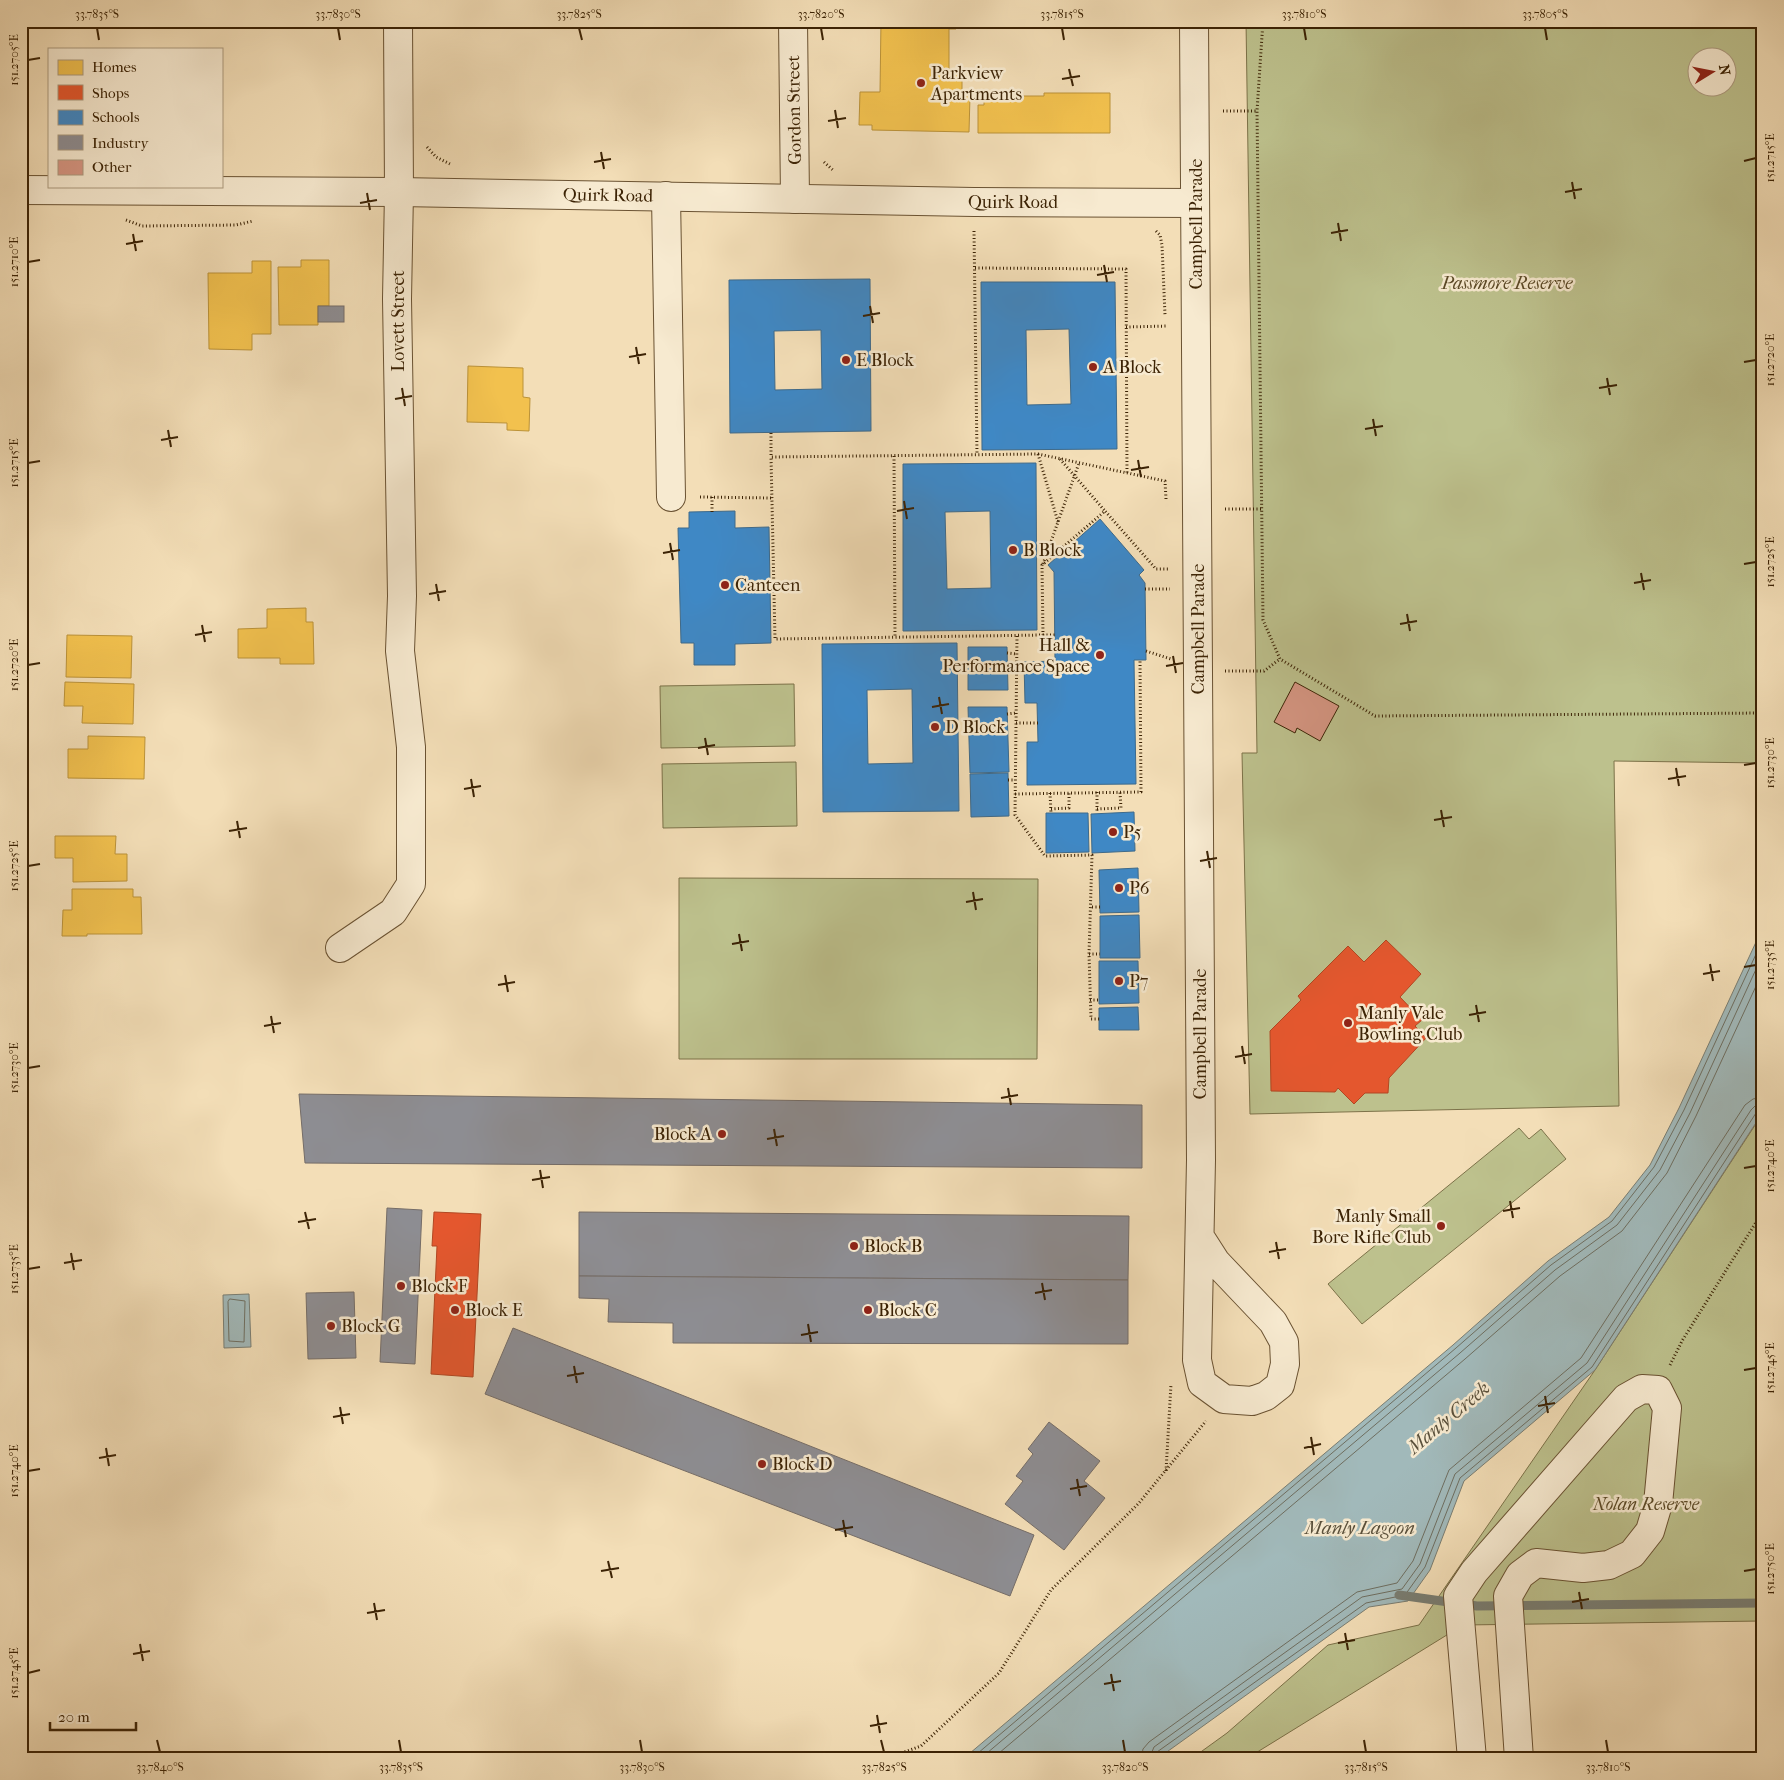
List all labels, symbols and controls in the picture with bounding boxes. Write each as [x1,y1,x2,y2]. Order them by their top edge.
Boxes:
text: 33.7835°S [75,7,119,21]
text: 33.7830°S [315,7,361,21]
text: 33.7825°S [556,7,602,21]
text: 33.7820°S [798,7,844,21]
text: 33.7815°S [1040,7,1084,21]
text: 33.7810°S [1282,7,1326,21]
text: 33.7805°S [1522,7,1568,21]
text: 151.2705°E [7,34,21,86]
legend [48,48,222,188]
north arrow [1686,48,1736,98]
street label: Gordon Street [783,54,806,165]
text: Homes [92,58,137,76]
place label: Parkview Apartments [930,63,1022,105]
text: N [1715,63,1734,77]
marker: Parkview Apartments [915,77,927,89]
text: Shops [92,84,130,102]
text: Schools [92,108,140,126]
text: 151.2715°E [1763,133,1777,183]
text: Industry [92,134,149,152]
text: Other [92,158,132,176]
street label: Campbell Parade [1186,158,1207,289]
street label: Quirk Road [563,184,653,207]
street label: Quirk Road [968,192,1058,213]
text: 151.2710°E [7,237,21,287]
street label: Lovett Street [388,270,409,372]
park label: Passmore Reserve [1440,273,1573,294]
text: 151.2720°E [1763,334,1777,386]
place label: E Block [856,350,914,371]
marker: E Block [840,354,852,366]
place label: A Block [1102,357,1162,378]
marker: A Block [1087,361,1099,373]
text: 151.2715°E [7,438,21,488]
text: 151.2725°E [1763,537,1777,588]
place label: B Block [1023,540,1082,561]
marker: B Block [1007,544,1019,556]
street label: Campbell Parade [1188,563,1209,694]
place label: Canteen [735,575,801,596]
marker: Canteen [719,579,731,591]
place label: Hall & Performance Space [942,635,1090,677]
text: 151.2720°E [7,639,21,691]
marker: Hall & Performance Space [1094,649,1106,661]
place label: D Block [945,717,1006,738]
marker: D Block [929,721,941,733]
text: 151.2730°E [1763,737,1777,789]
place label: P5 [1123,822,1142,843]
marker: P5 [1107,826,1119,838]
text: 151.2725°E [7,841,21,892]
place label: P6 [1129,878,1150,899]
marker: P6 [1113,882,1125,894]
text: 151.2735°E [1763,940,1777,990]
street label: Campbell Parade [1190,968,1211,1099]
place label: P7 [1129,971,1149,992]
marker: P7 [1113,975,1125,987]
place label: Manly Vale Bowling Club [1358,1003,1462,1045]
marker: Manly Vale Bowling Club [1342,1017,1354,1029]
text: 151.2730°E [7,1042,21,1094]
place label: Block A [654,1124,712,1145]
marker: Block A [716,1128,728,1140]
text: 151.2740°E [1763,1139,1777,1193]
place label: Manly Small Bore Rifle Club [1312,1206,1431,1248]
marker: Manly Small Bore Rifle Club [1435,1220,1447,1232]
place label: Block B [864,1236,922,1257]
marker: Block B [848,1240,860,1252]
text: 151.2735°E [7,1244,21,1294]
place label: Block F [411,1276,468,1297]
marker: Block F [395,1280,407,1292]
place label: Block E [465,1300,523,1321]
place label: Block C [878,1300,937,1321]
marker: Block E [449,1304,461,1316]
marker: Block C [862,1304,874,1316]
place label: Block G [341,1316,401,1337]
marker: Block G [325,1320,337,1332]
text: 151.2745°E [1763,1342,1777,1394]
water label: Manly Creek [1402,1377,1494,1460]
text: 151.2740°E [7,1444,21,1498]
place label: Block D [772,1454,832,1475]
marker: Block D [756,1458,768,1470]
park label: Nolan Reserve [1592,1494,1700,1515]
water label: Manly Lagoon [1303,1517,1415,1539]
text: 151.2750°E [1763,1543,1777,1595]
text: 151.2745°E [7,1647,21,1699]
scale bar [50,1700,136,1732]
text: 20 m [58,1708,90,1726]
text: 33.7840°S [136,1760,184,1774]
text: 33.7835°S [379,1760,423,1774]
text: 33.7830°S [619,1760,665,1774]
text: 33.7825°S [861,1760,907,1774]
text: 33.7820°S [1102,1760,1148,1774]
text: 33.7815°S [1344,1760,1388,1774]
text: 33.7810°S [1586,1760,1630,1774]

